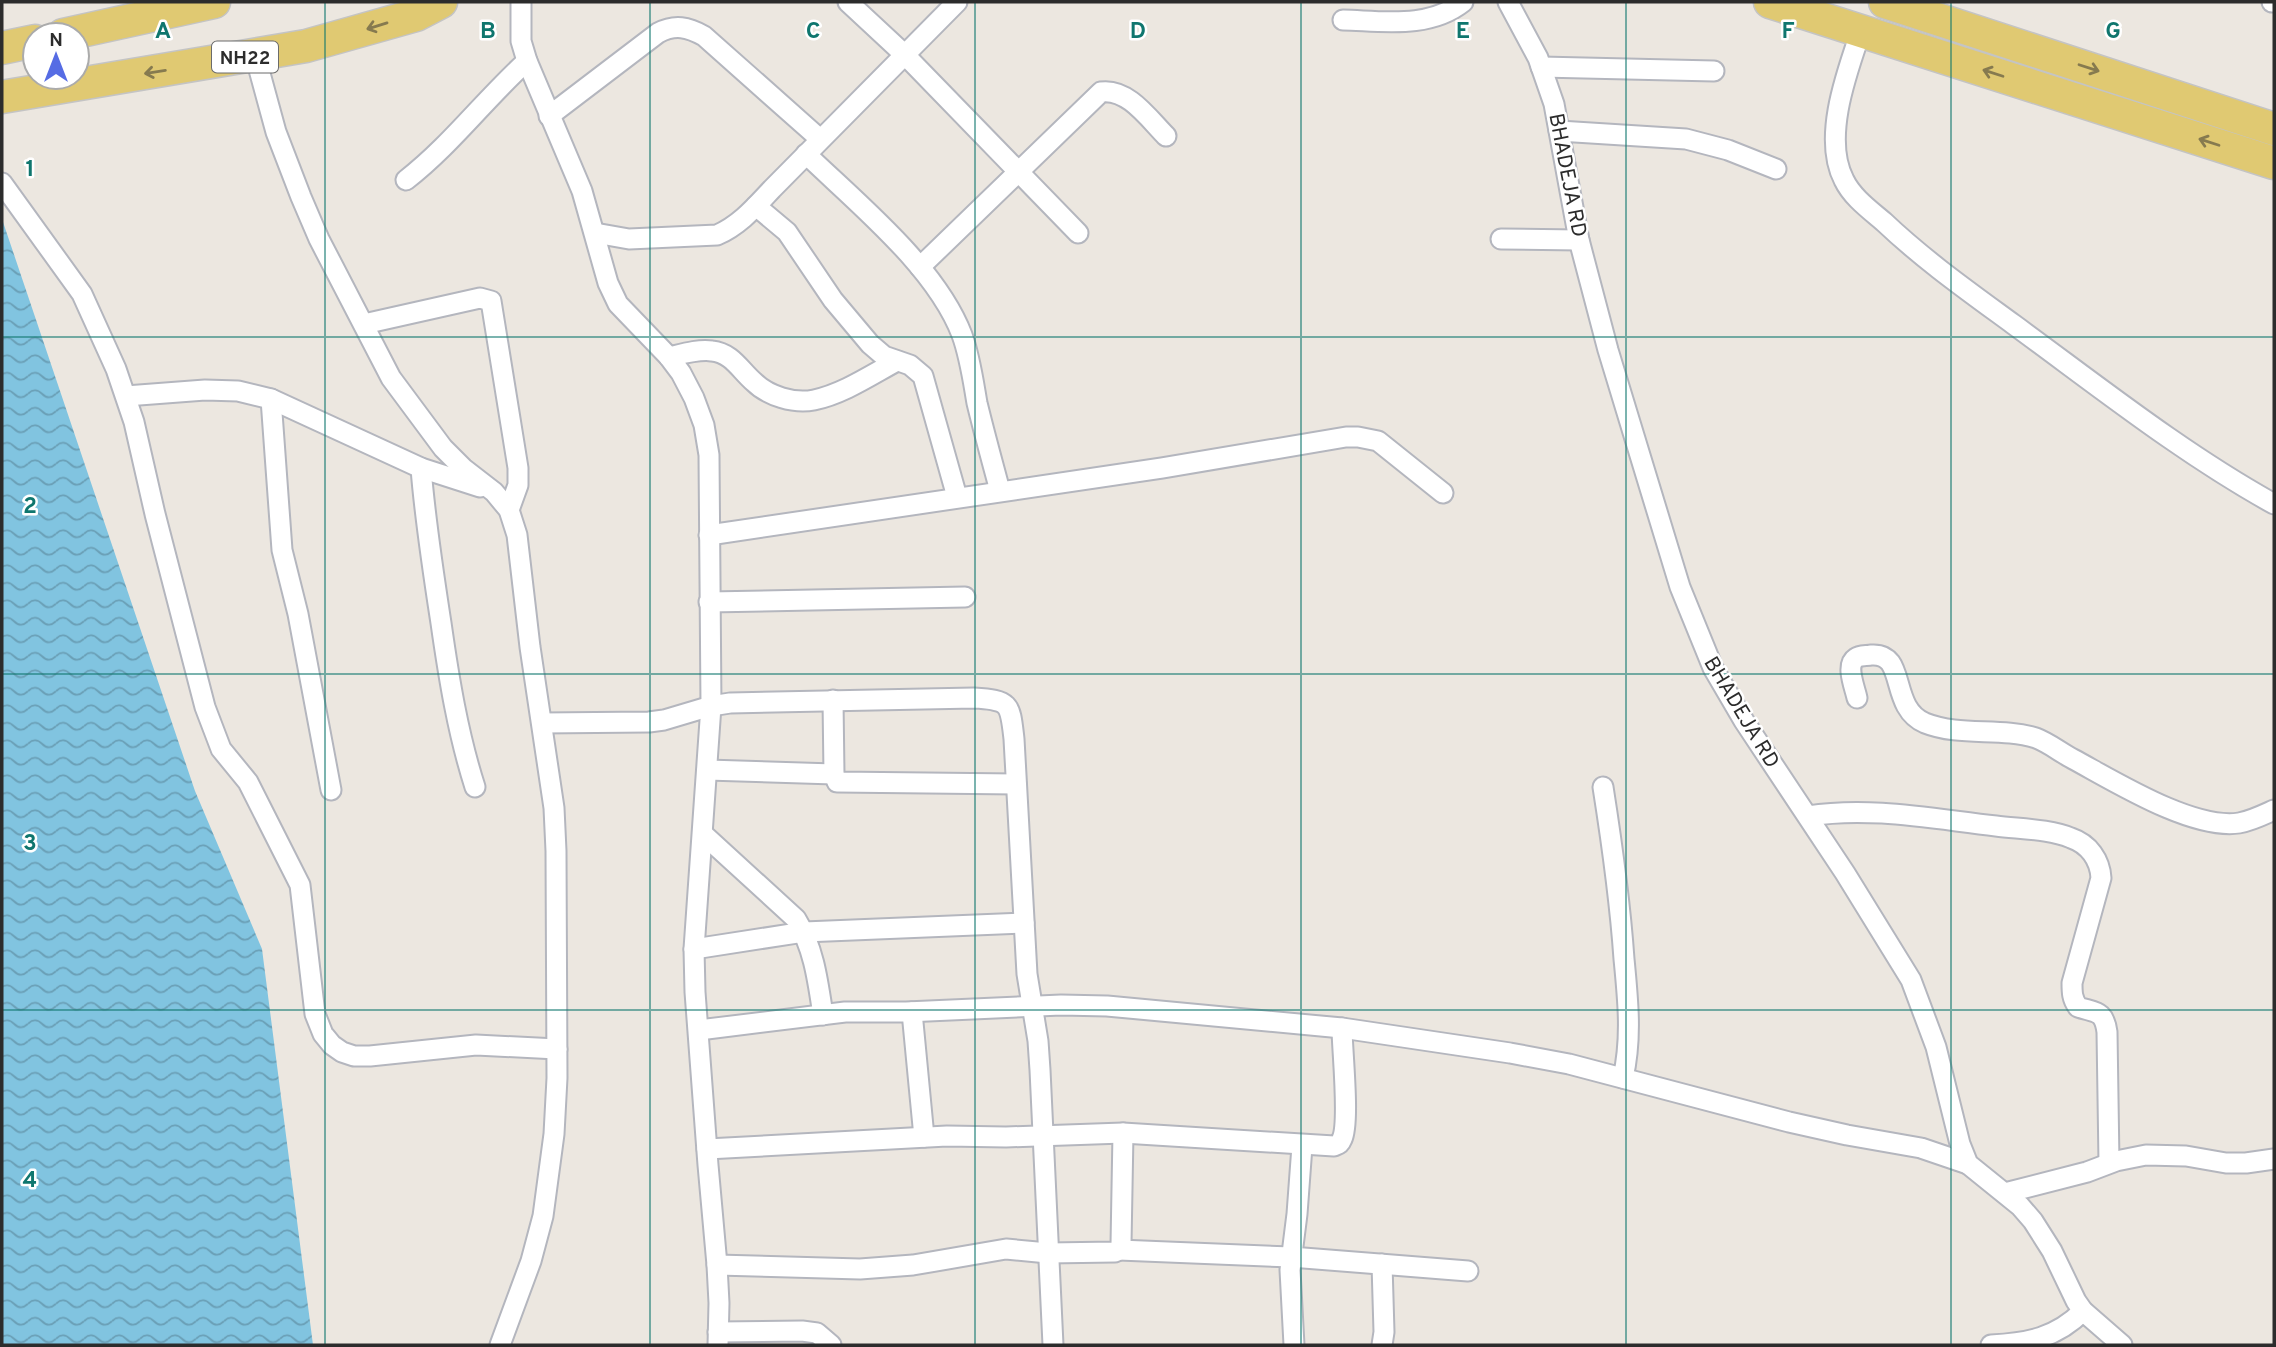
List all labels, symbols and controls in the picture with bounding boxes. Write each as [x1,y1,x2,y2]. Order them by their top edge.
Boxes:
text: A [155,18,171,47]
text: B [480,18,496,47]
text: C [806,18,820,47]
text: D [1130,18,1146,47]
text: E [1456,18,1470,47]
text: F [1781,18,1795,47]
text: G [2105,18,2121,47]
one-way arrow [366,20,389,33]
north arrow [21,21,91,91]
text: N [49,29,63,53]
road number: NH22 [212,41,278,72]
one-way arrow [2078,63,2100,76]
one-way arrow [144,66,167,79]
one-way arrow [1982,66,2004,78]
street label: BHADEJA RD [1541,111,1592,240]
one-way arrow [2199,135,2221,147]
text: 1 [25,156,35,185]
text: 2 [23,493,37,522]
street label: BHADEJA RD [1697,652,1785,774]
text: 3 [23,830,37,859]
text: 4 [23,1167,37,1196]

